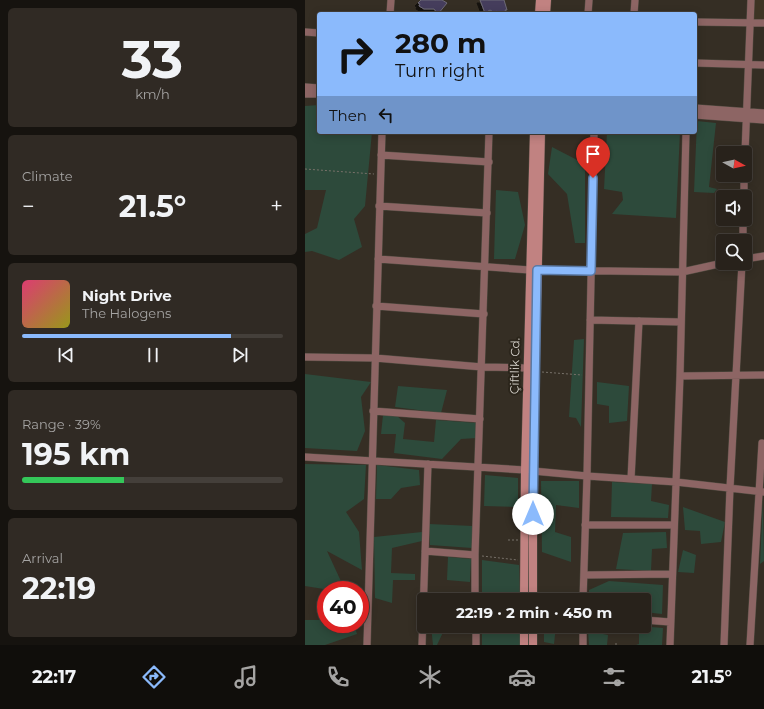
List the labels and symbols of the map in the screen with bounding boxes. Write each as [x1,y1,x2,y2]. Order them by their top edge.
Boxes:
pin [576,137,610,178]
north arrow [716,146,752,182]
street label: Çiftlik Cd. [507,338,522,394]
position arrow [512,493,554,535]
speed limit sign: 40 [317,581,369,633]

